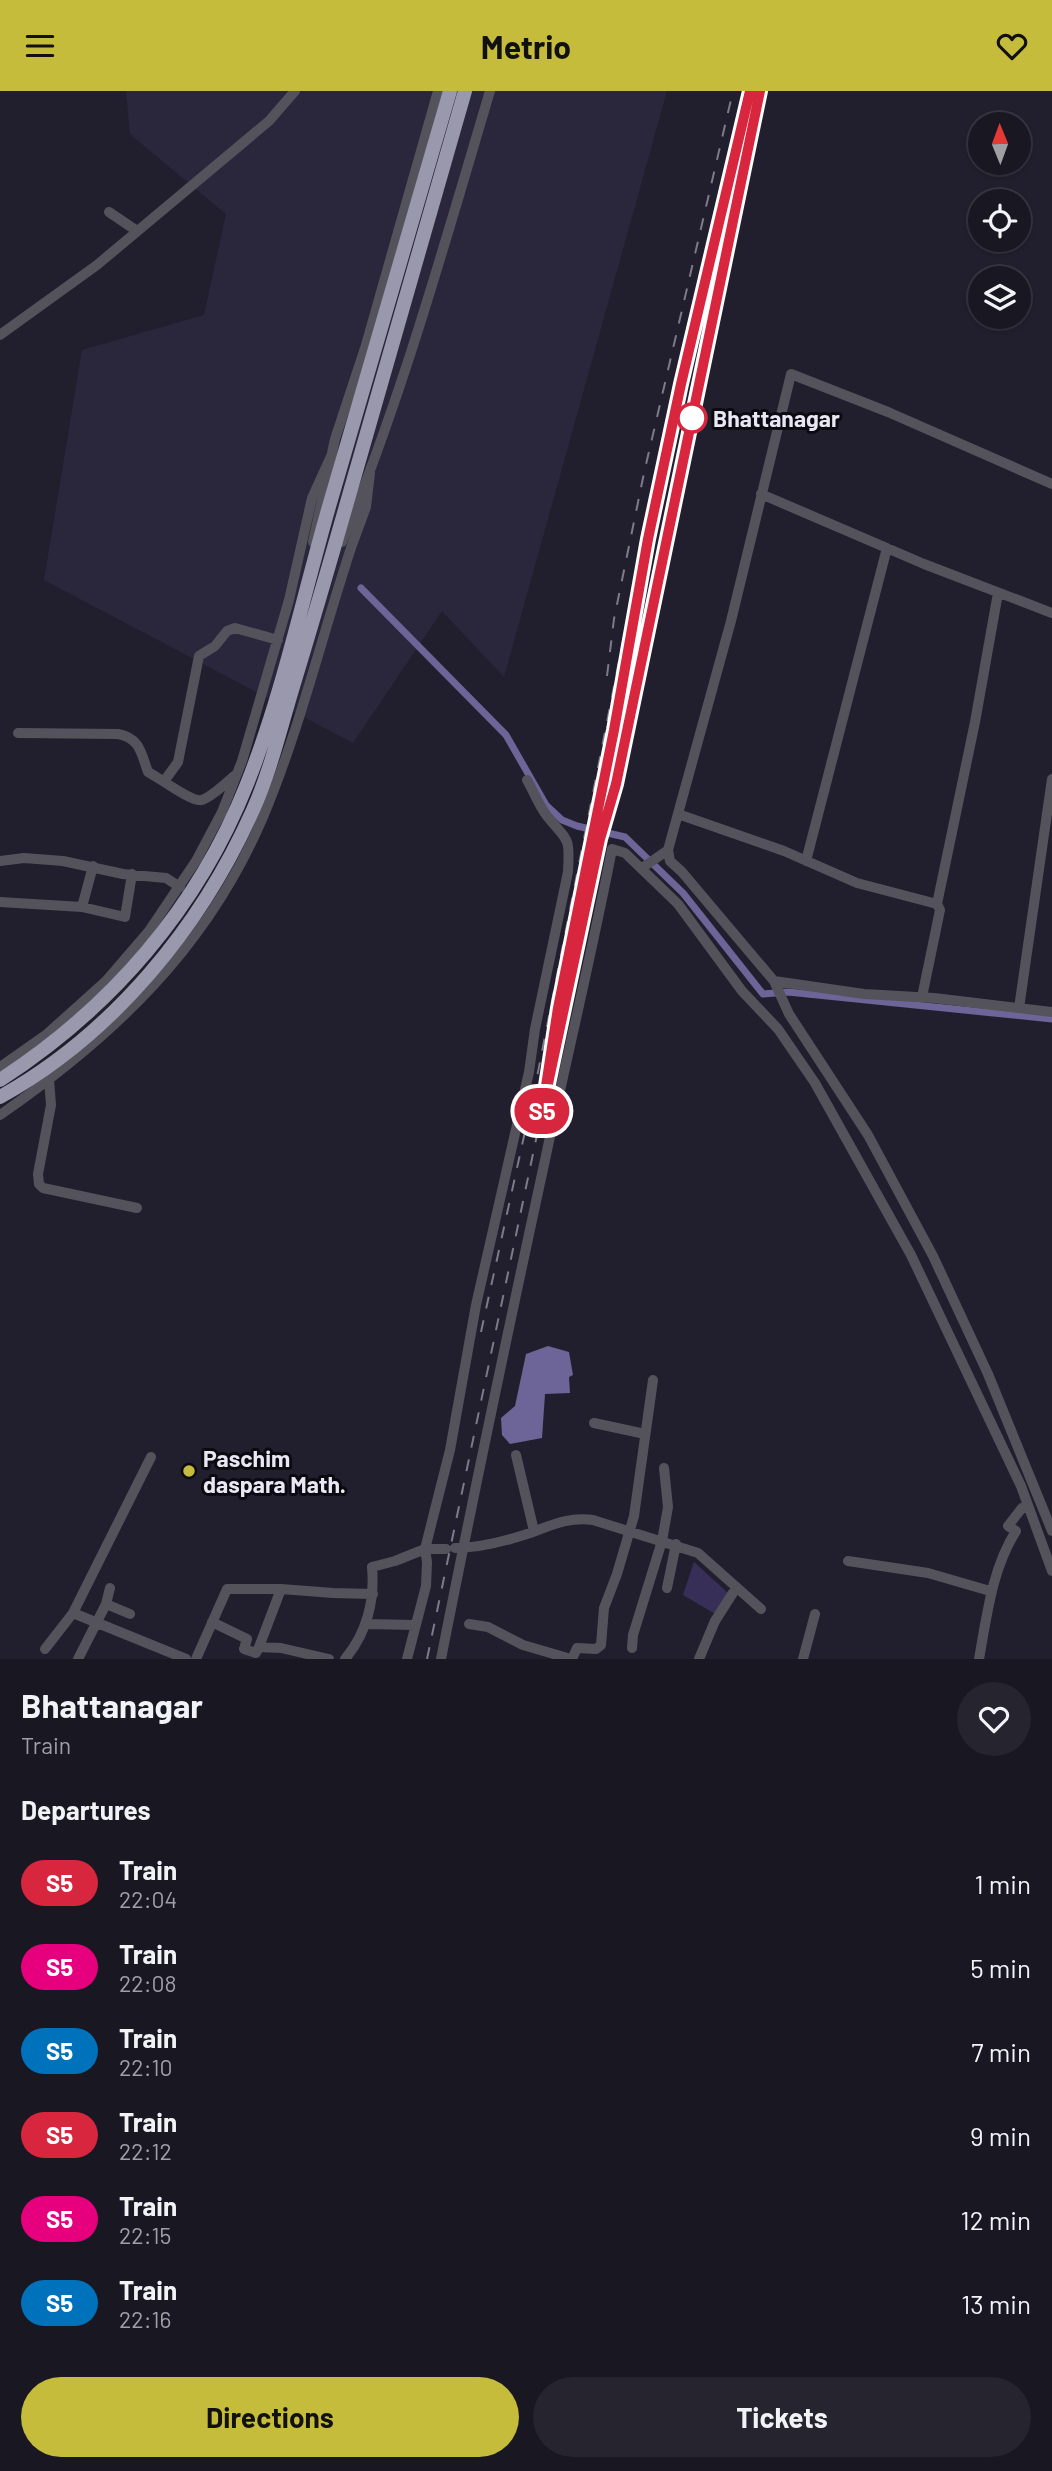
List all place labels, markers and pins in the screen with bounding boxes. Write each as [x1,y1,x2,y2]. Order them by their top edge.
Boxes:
marker: Bhattanagar [677,403,707,433]
place label: Bhattanagar [713,404,840,432]
place label: Paschim daspara Math. [203,1444,346,1498]
marker: Paschim daspara Math. [181,1463,197,1479]

